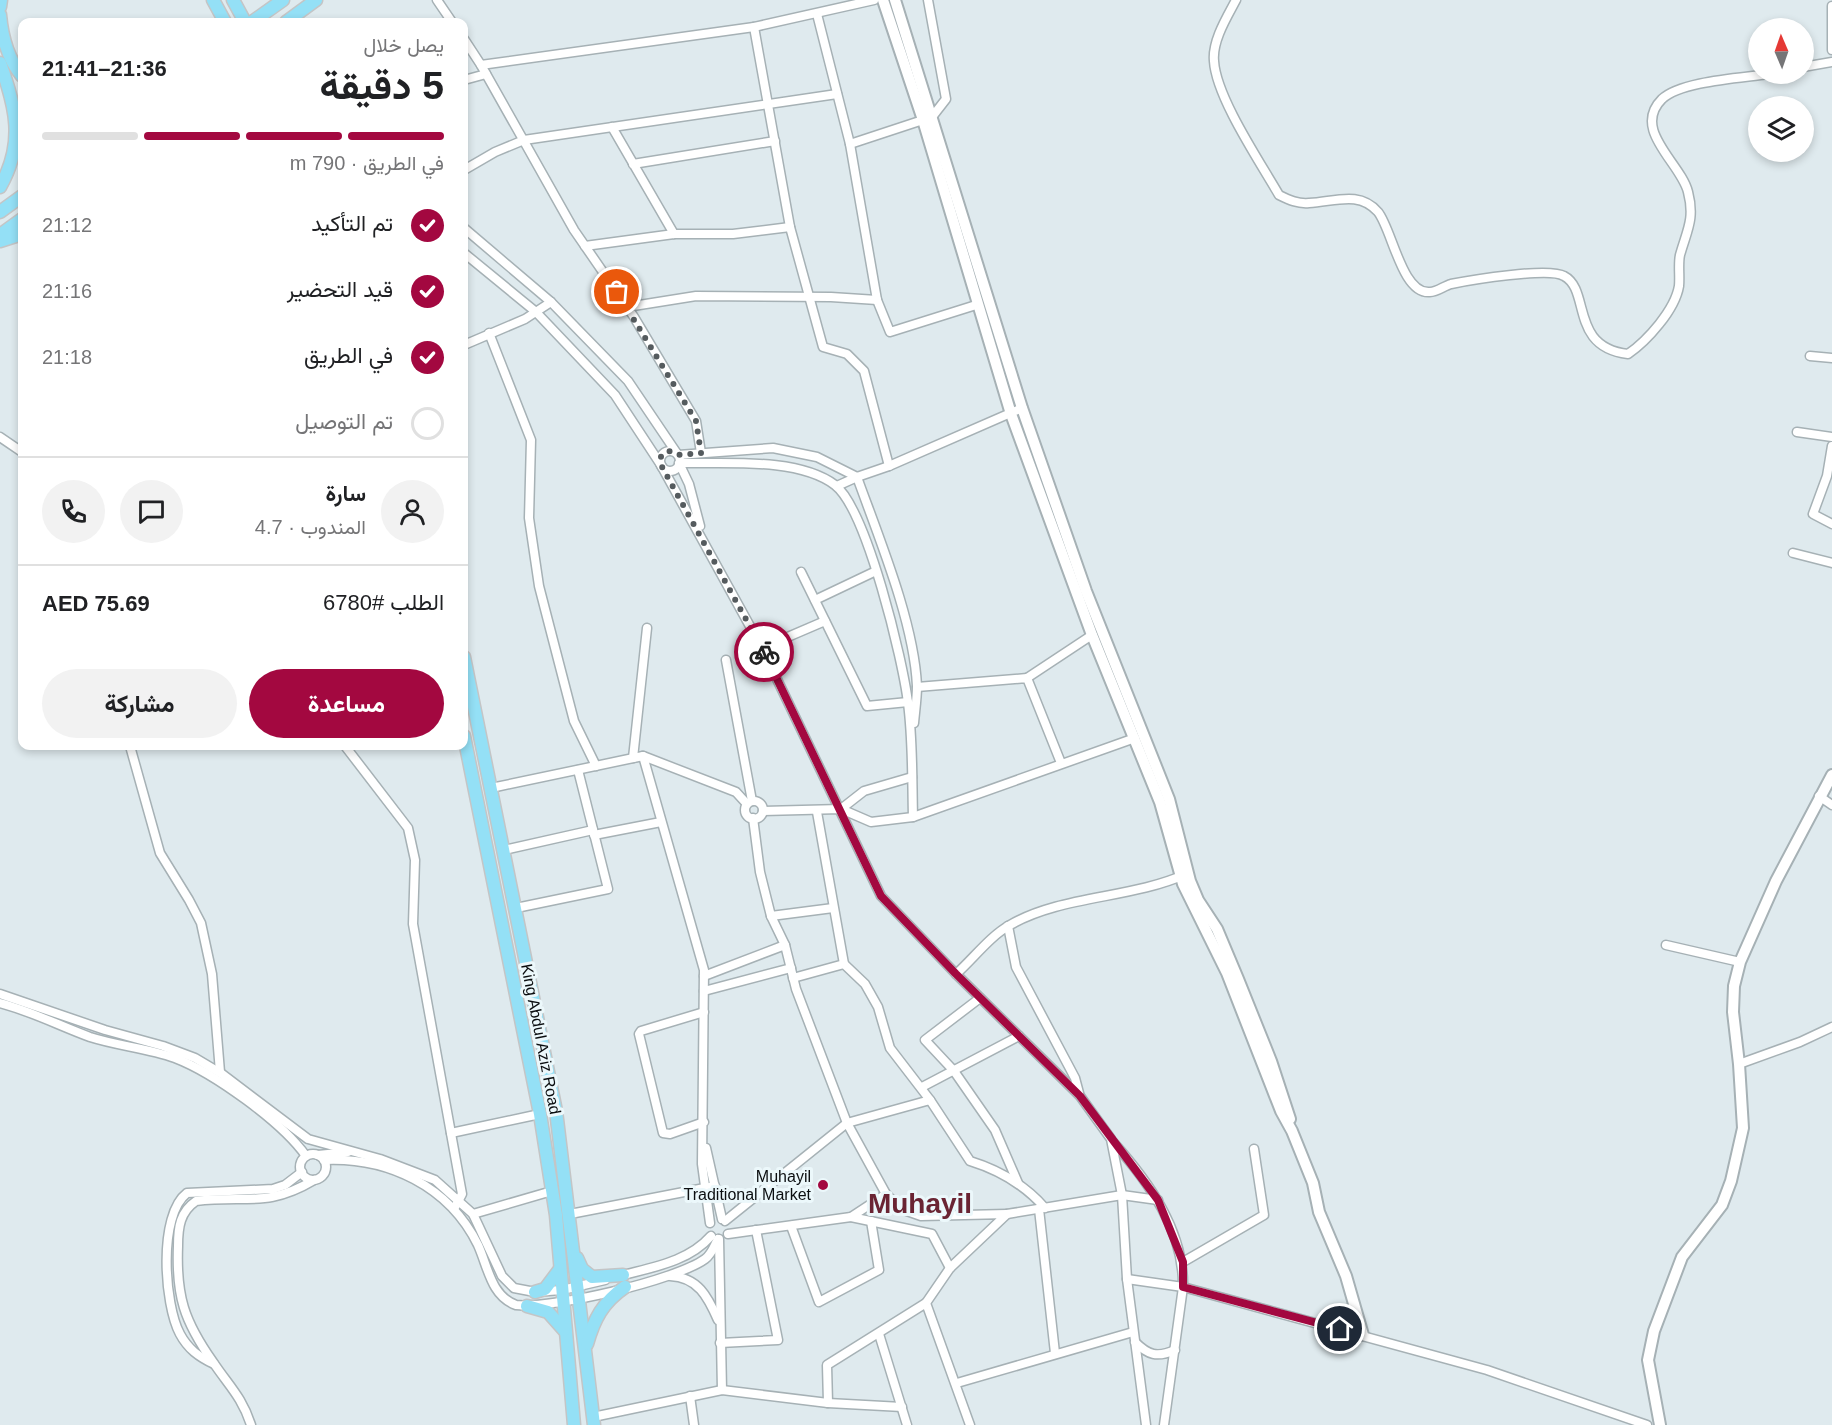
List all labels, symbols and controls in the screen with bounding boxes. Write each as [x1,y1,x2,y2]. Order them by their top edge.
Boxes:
north arrow [1748,18,1814,84]
map controls [1748,18,1814,162]
text: يصل خلال [363,34,444,56]
text: 21:36–21:41 [42,56,167,81]
text: 5 دقيقة [320,64,444,107]
button: layers [1748,96,1814,162]
text: في الطريق · 790 m [290,152,444,174]
icon: check [411,209,444,242]
text: تم التأكيد [311,211,393,236]
text: 21:12 [42,214,92,236]
pin [591,266,642,317]
icon: check [411,275,444,308]
icon: bag [600,275,633,308]
text: قيد التحضير [287,277,393,302]
text: 21:16 [42,280,92,302]
icon: check [411,341,444,374]
text: في الطريق [304,343,393,368]
text: 21:18 [42,346,92,368]
text: تم التوصيل [295,409,393,434]
button: phone [42,480,105,543]
button: chat [120,480,183,543]
button: person [381,480,444,543]
text: سارة [325,481,366,506]
text: المندوب · 4.7 [255,516,366,538]
text: الطلب #6780 [323,590,444,615]
text: AED 75.69 [42,591,150,616]
courier [734,622,794,682]
icon: bike [748,636,781,669]
button: مشاركة [42,669,237,738]
button: مساعدة [249,669,444,738]
street label: King Abdul Aziz Road [518,962,564,1116]
place label: Muhayil Traditional Market [684,1168,812,1203]
marker: Muhayil Traditional Market [816,1178,830,1192]
district label: Muhayil [868,1188,972,1219]
pin [1314,1303,1365,1354]
icon: home [1323,1312,1356,1345]

